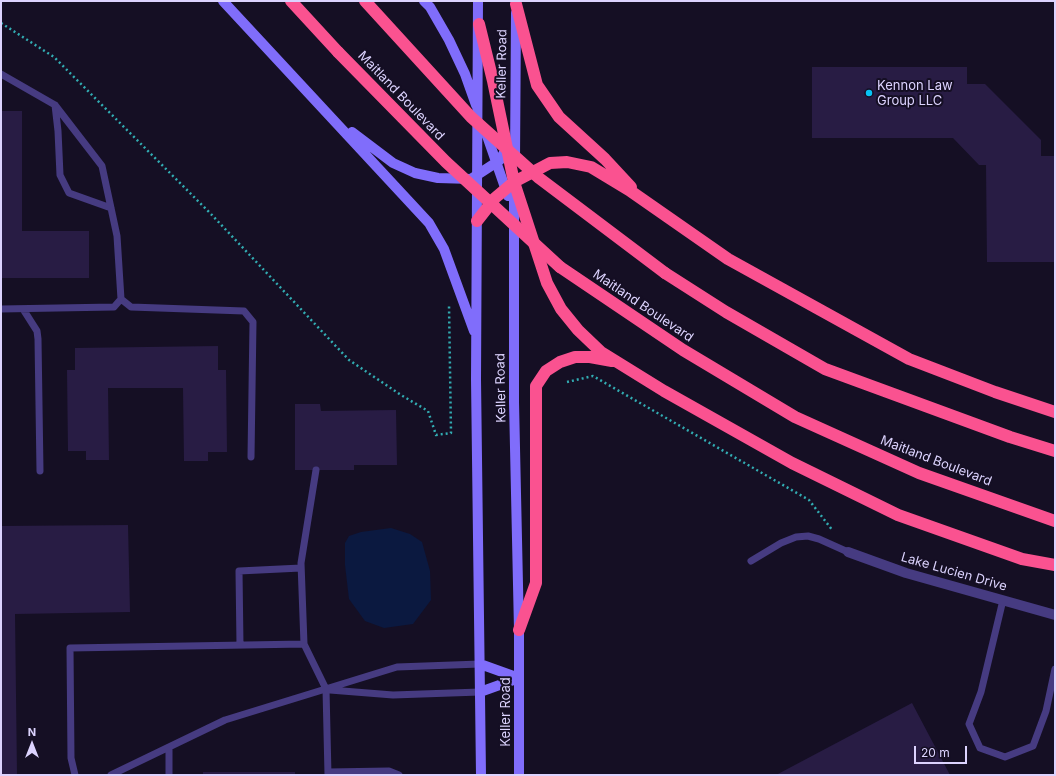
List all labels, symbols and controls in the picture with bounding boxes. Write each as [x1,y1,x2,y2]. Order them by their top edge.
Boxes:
street label: Keller Road [494,29,510,99]
street label: Maitland Boulevard [354,48,448,144]
place label: Kennon Law Group LLC [877,78,953,109]
marker: Kennon Law Group LLC [864,88,874,98]
street label: Maitland Boulevard [590,267,696,345]
street label: Keller Road [493,353,509,423]
street label: Maitland Boulevard [878,433,994,489]
street label: Lake Lucien Drive [899,549,1009,595]
street label: Keller Road [498,677,514,747]
north arrow [12,724,52,764]
text: N [28,725,36,739]
scale bar [916,738,969,764]
text: 20 m [921,745,950,760]

